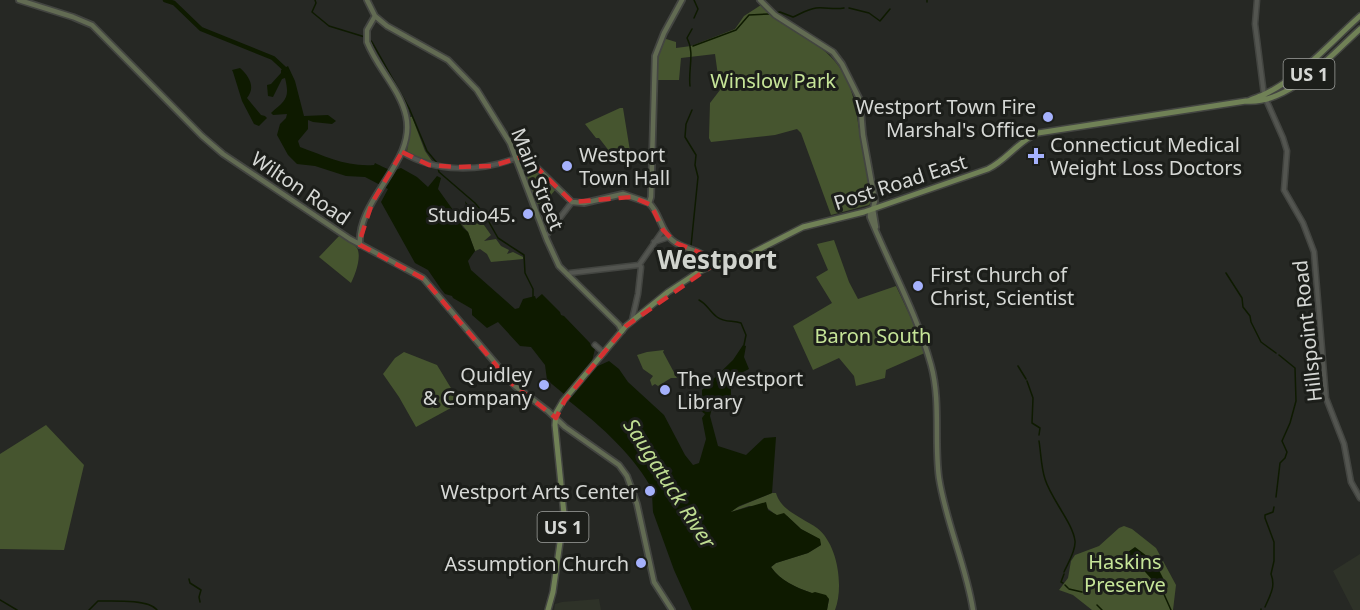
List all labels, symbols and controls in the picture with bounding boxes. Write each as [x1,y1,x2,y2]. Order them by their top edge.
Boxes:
road number: US 1 [1284,59,1334,89]
park label: Winslow Park [710,67,836,94]
place label: Westport Town Fire Marshal's Office [855,93,1036,143]
marker: Westport Town Fire Marshal's Office [1041,110,1055,124]
street label: Main Street [505,124,571,234]
place label: Connecticut Medical Weight Loss Doctors [1050,131,1242,181]
place label: Westport Town Hall [579,141,670,191]
street label: Wilton Road [246,145,356,231]
marker: Connecticut Medical Weight Loss Doctors [1027,147,1045,165]
street label: Post Road East [830,148,970,216]
marker: Westport Town Hall [560,159,574,173]
place label: Studio45. [428,201,516,228]
marker: Studio45. [521,207,535,221]
district label: Westport [657,241,777,277]
street label: Hillspoint Road [1286,259,1328,403]
place label: First Church of Christ, Scientist [930,261,1074,311]
marker: First Church of Christ, Scientist [911,279,925,293]
park label: Baron South [815,322,931,349]
place label: Quidley & Company [423,361,533,411]
place label: The Westport Library [677,365,803,415]
marker: Quidley & Company [537,378,551,392]
marker: The Westport Library [658,383,672,397]
water label: Saugatuck River [618,413,723,555]
place label: Westport Arts Center [441,478,638,505]
marker: Westport Arts Center [643,484,657,498]
road number: US 1 [538,512,588,542]
park label: Haskins Preserve [1084,548,1166,598]
place label: Assumption Church [444,550,629,577]
marker: Assumption Church [634,556,648,570]

